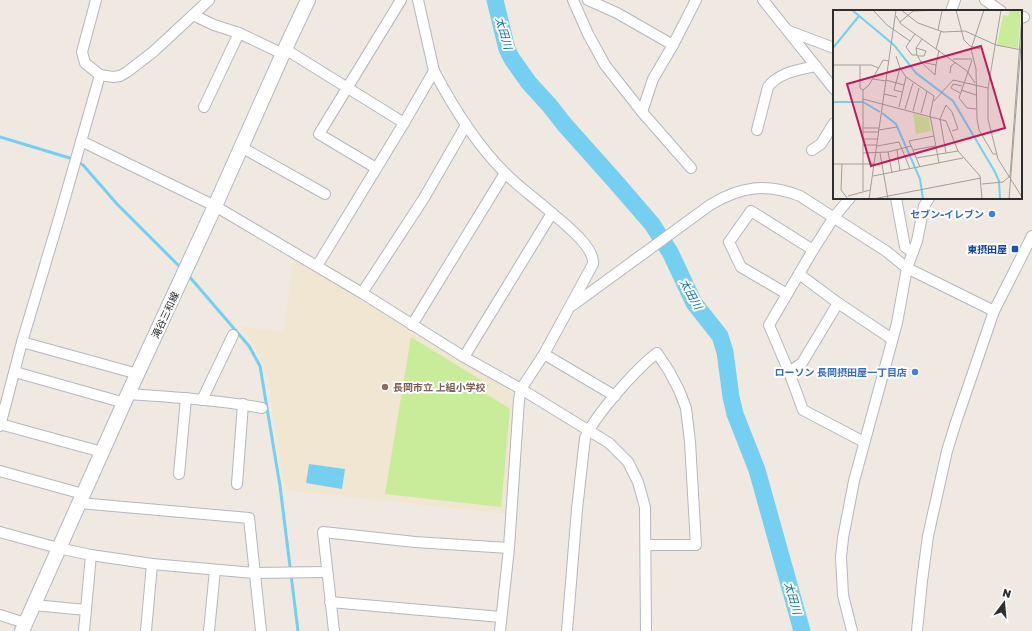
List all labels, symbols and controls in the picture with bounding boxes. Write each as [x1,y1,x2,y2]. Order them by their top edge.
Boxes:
inset map [833,10,1022,199]
water label: 太田川 [494,15,516,51]
place label: セブン-イレブン [910,208,984,220]
marker: セブン-イレブン [987,209,997,219]
place label: 東摂田屋 [967,243,1007,255]
marker: 東摂田屋 [1010,244,1020,254]
water label: 太田川 [678,276,706,312]
street label: 滝谷三和線 [149,290,181,340]
place label: ローソン 長岡摂田屋一丁目店 [775,366,907,378]
marker: ローソン 長岡摂田屋一丁目店 [910,367,920,377]
place label: 長岡市立 上組小学校 [393,381,486,393]
marker: 長岡市立 上組小学校 [380,382,390,392]
water label: 太田川 [783,580,805,616]
north arrow [984,583,1024,623]
text: N [1001,586,1013,600]

